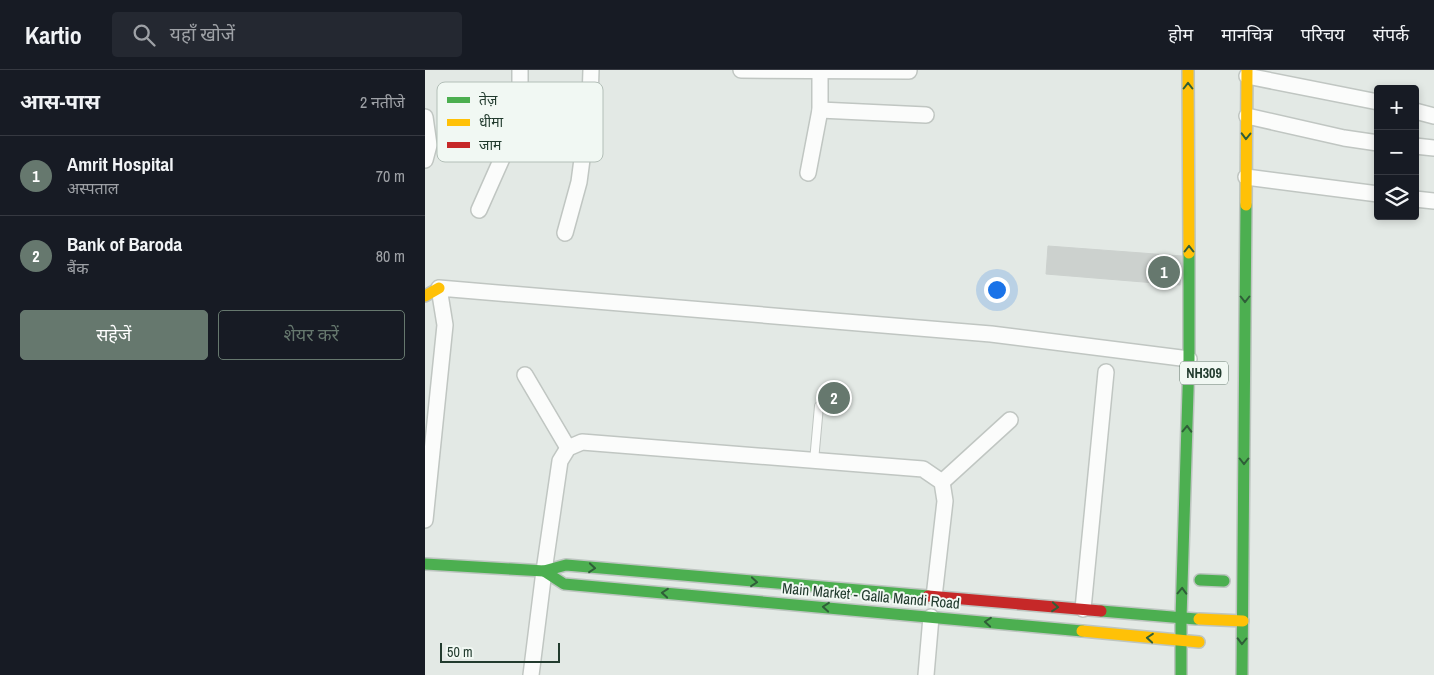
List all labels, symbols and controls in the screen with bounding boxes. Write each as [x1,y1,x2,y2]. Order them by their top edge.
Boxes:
search box [112,12,462,57]
text: Kartio [25,19,82,51]
icon: search [130,21,158,49]
text: यहाँ खोजें [170,21,235,47]
text: होम [1168,22,1193,47]
text: मानचित्र [1221,22,1273,47]
text: परिचय [1301,22,1345,47]
text: संपर्क [1373,22,1409,47]
legend [437,82,603,162]
one-way arrow [1183,82,1193,90]
map controls [1374,85,1419,220]
button: + [1374,85,1419,130]
text: आस-पास [20,87,100,116]
text: 2 नतीजे [360,91,405,113]
text: तेज़ [479,91,498,109]
text: धीमा [479,113,504,131]
button: − [1374,130,1419,175]
one-way arrow [1241,132,1252,140]
text: जाम [479,136,502,154]
text: Amrit Hospital [67,151,173,177]
text: 1 [32,165,40,187]
text: 70 m [376,165,405,187]
button: layers [1374,175,1419,220]
text: अस्पताल [67,177,119,199]
text: Bank of Baroda [67,231,182,257]
text: 2 [32,245,40,267]
text: 80 m [376,245,405,267]
one-way arrow [1184,245,1194,252]
pin: 1 [1148,253,1180,291]
text: बैंक [67,257,88,279]
your location [984,277,1010,303]
one-way arrow [1240,295,1250,303]
button: सहेजें [20,310,208,360]
button: शेयर करें [218,310,405,360]
road number: NH309 [1180,362,1228,384]
pin: 2 [818,379,850,417]
one-way arrow [1182,425,1192,432]
one-way arrow [1239,458,1249,465]
one-way arrow [588,562,596,573]
one-way arrow [750,576,758,587]
street label: Main Market - Galla Mandi Road [781,577,961,614]
one-way arrow [1177,587,1187,595]
one-way arrow [660,588,668,599]
one-way arrow [1051,601,1059,612]
one-way arrow [822,602,830,613]
one-way arrow [984,617,992,628]
one-way arrow [1146,632,1154,643]
one-way arrow [1237,637,1248,645]
scale bar [440,640,560,663]
text: 50 m [447,643,473,661]

